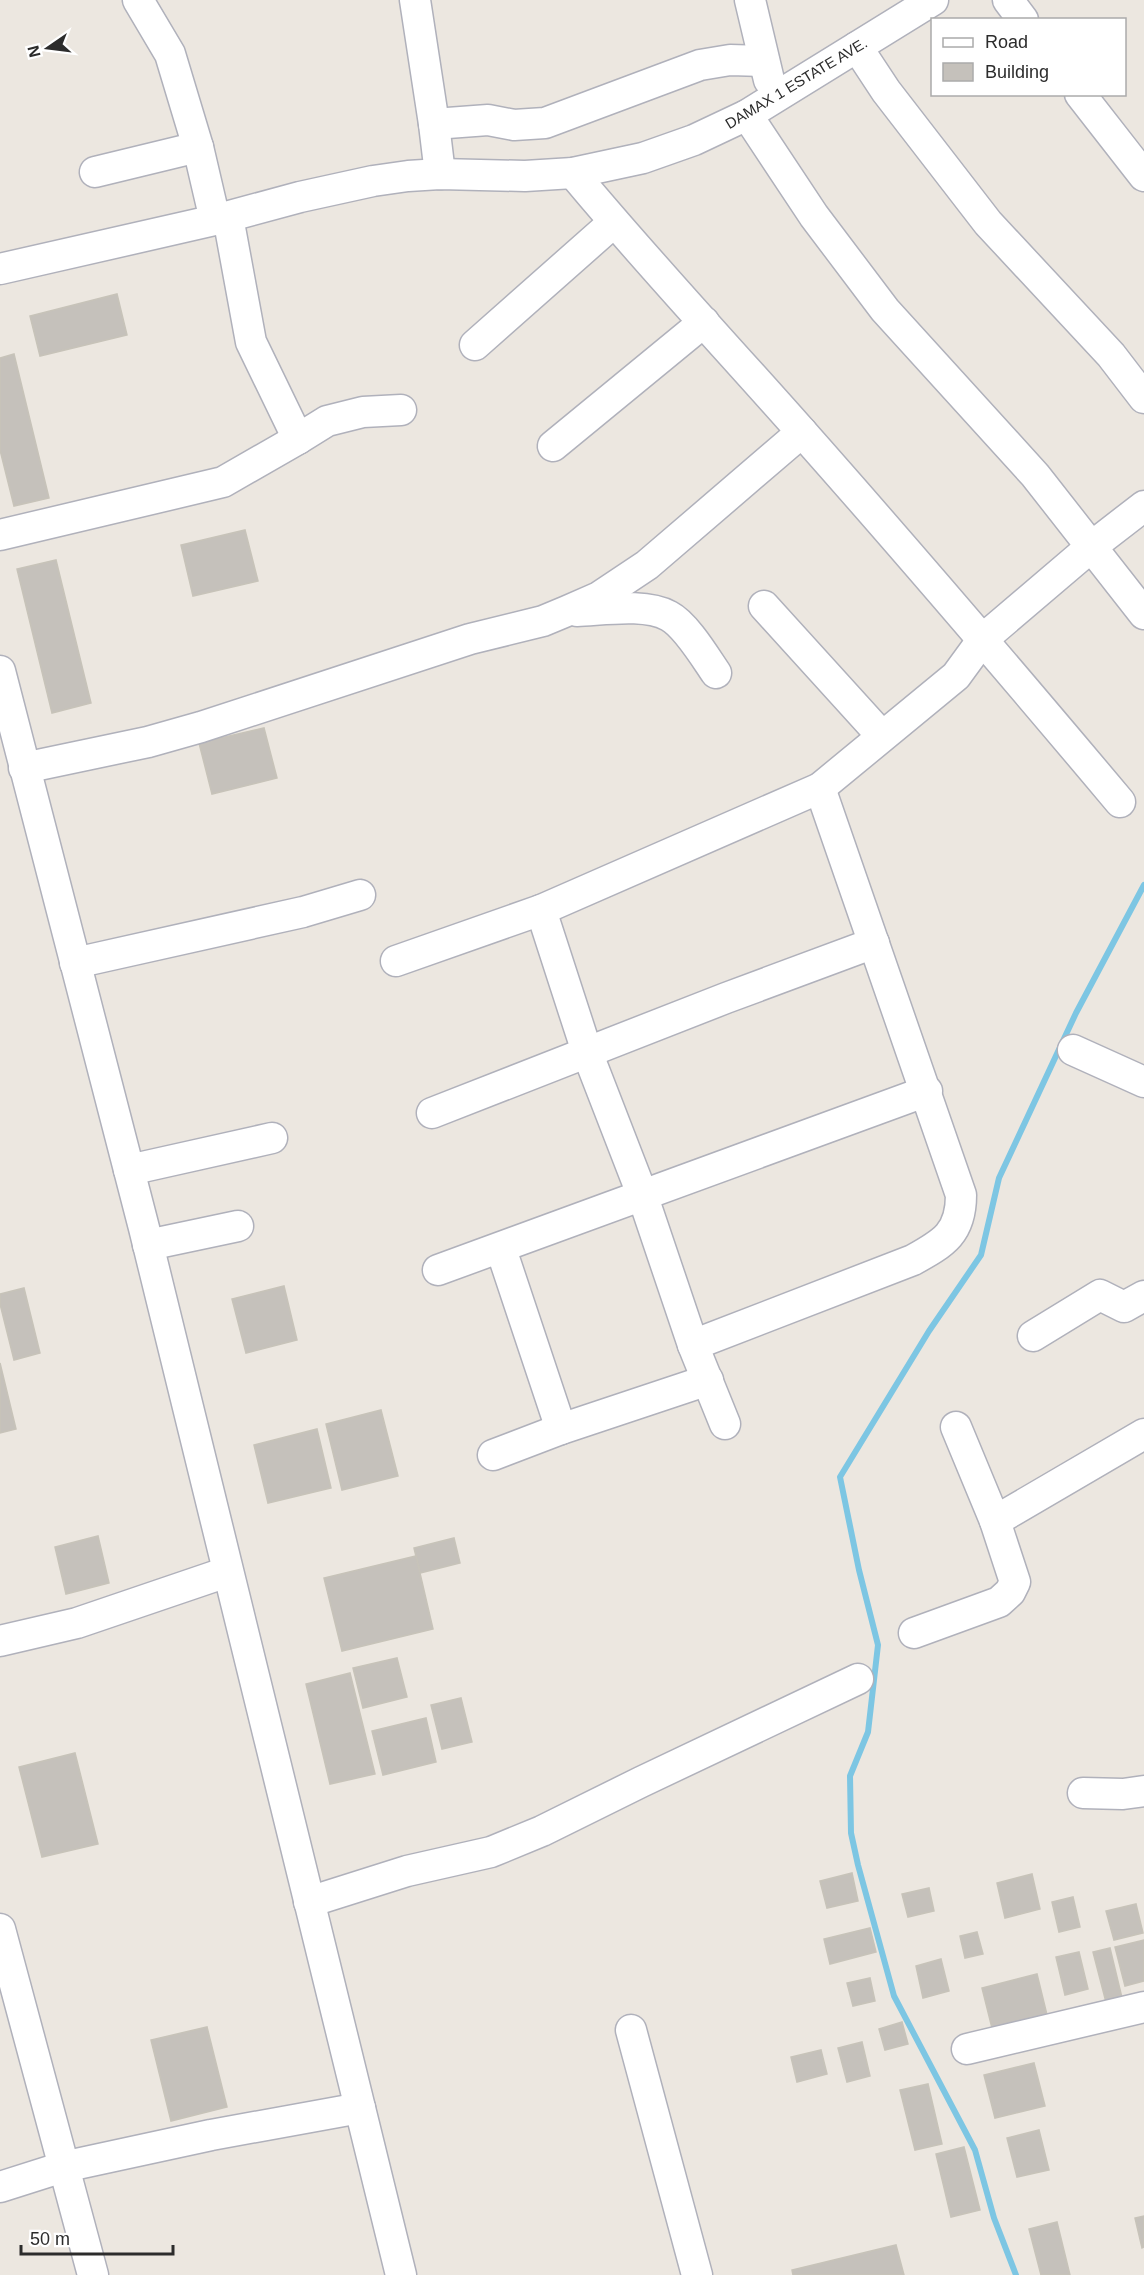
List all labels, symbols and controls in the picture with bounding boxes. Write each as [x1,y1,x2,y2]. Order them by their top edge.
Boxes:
north arrow [18,18,78,78]
legend [931,18,1126,96]
text: Road [985,32,1028,52]
street label: DAMAX 1 ESTATE AVE. [722,34,870,132]
text: N [24,44,44,59]
text: Building [985,62,1049,82]
scale bar [21,2218,172,2256]
text: 50 m [30,2229,70,2249]

